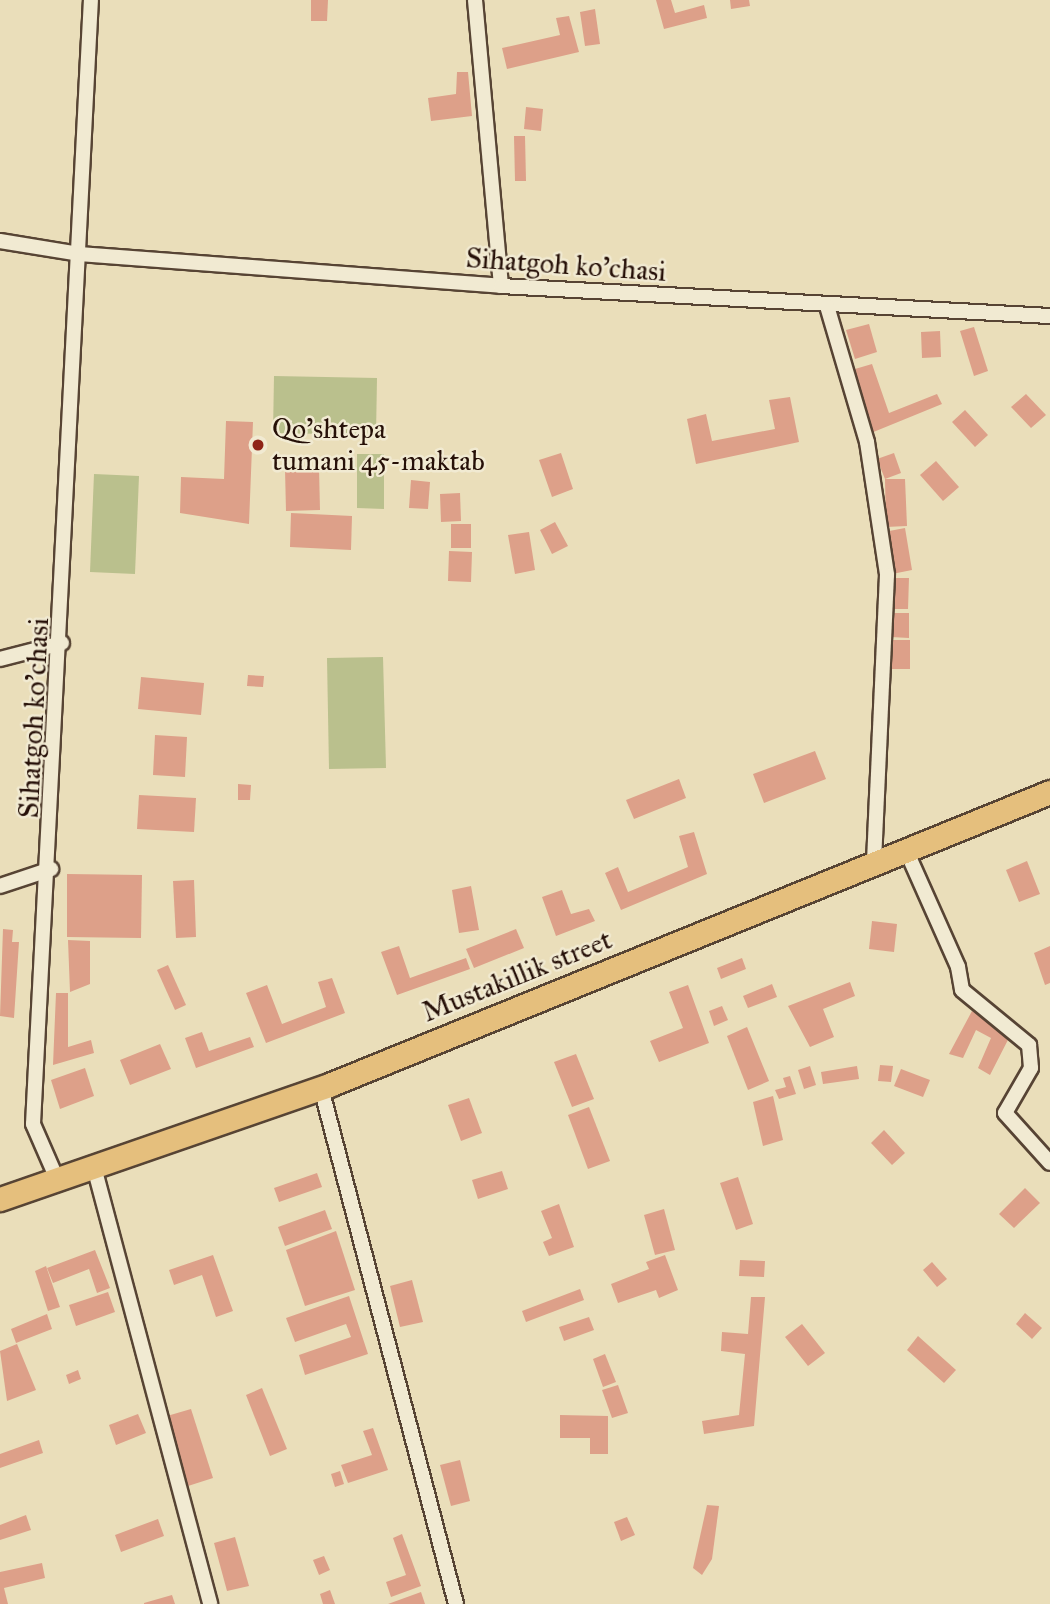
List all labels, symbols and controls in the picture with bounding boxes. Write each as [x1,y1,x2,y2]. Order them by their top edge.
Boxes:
street label: Sihatgoh ko'chasi [465,241,667,289]
place label: Qo'shtepa tumani 45-maktab [272,412,485,478]
marker: Qo'shtepa tumani 45-maktab [250,437,266,453]
street label: Sihatgoh ko'chasi [12,617,56,819]
street label: Mustakillik street [417,923,617,1029]

